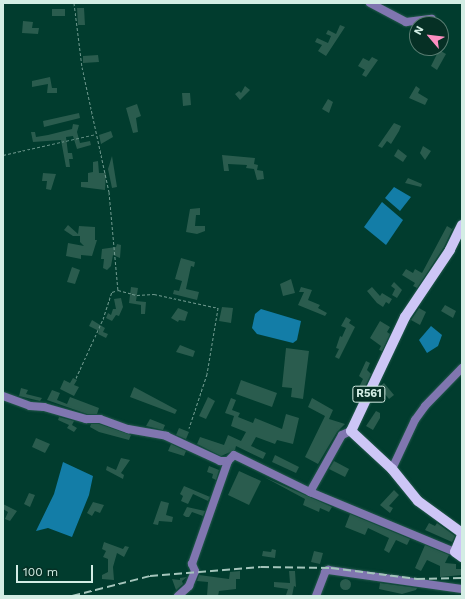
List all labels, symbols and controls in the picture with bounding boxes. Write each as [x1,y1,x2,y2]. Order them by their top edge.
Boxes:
north arrow [409,16,449,56]
text: N [411,24,426,37]
road number: R561 [352,385,386,403]
scale bar [18,557,95,583]
text: 100 m [23,565,58,579]

